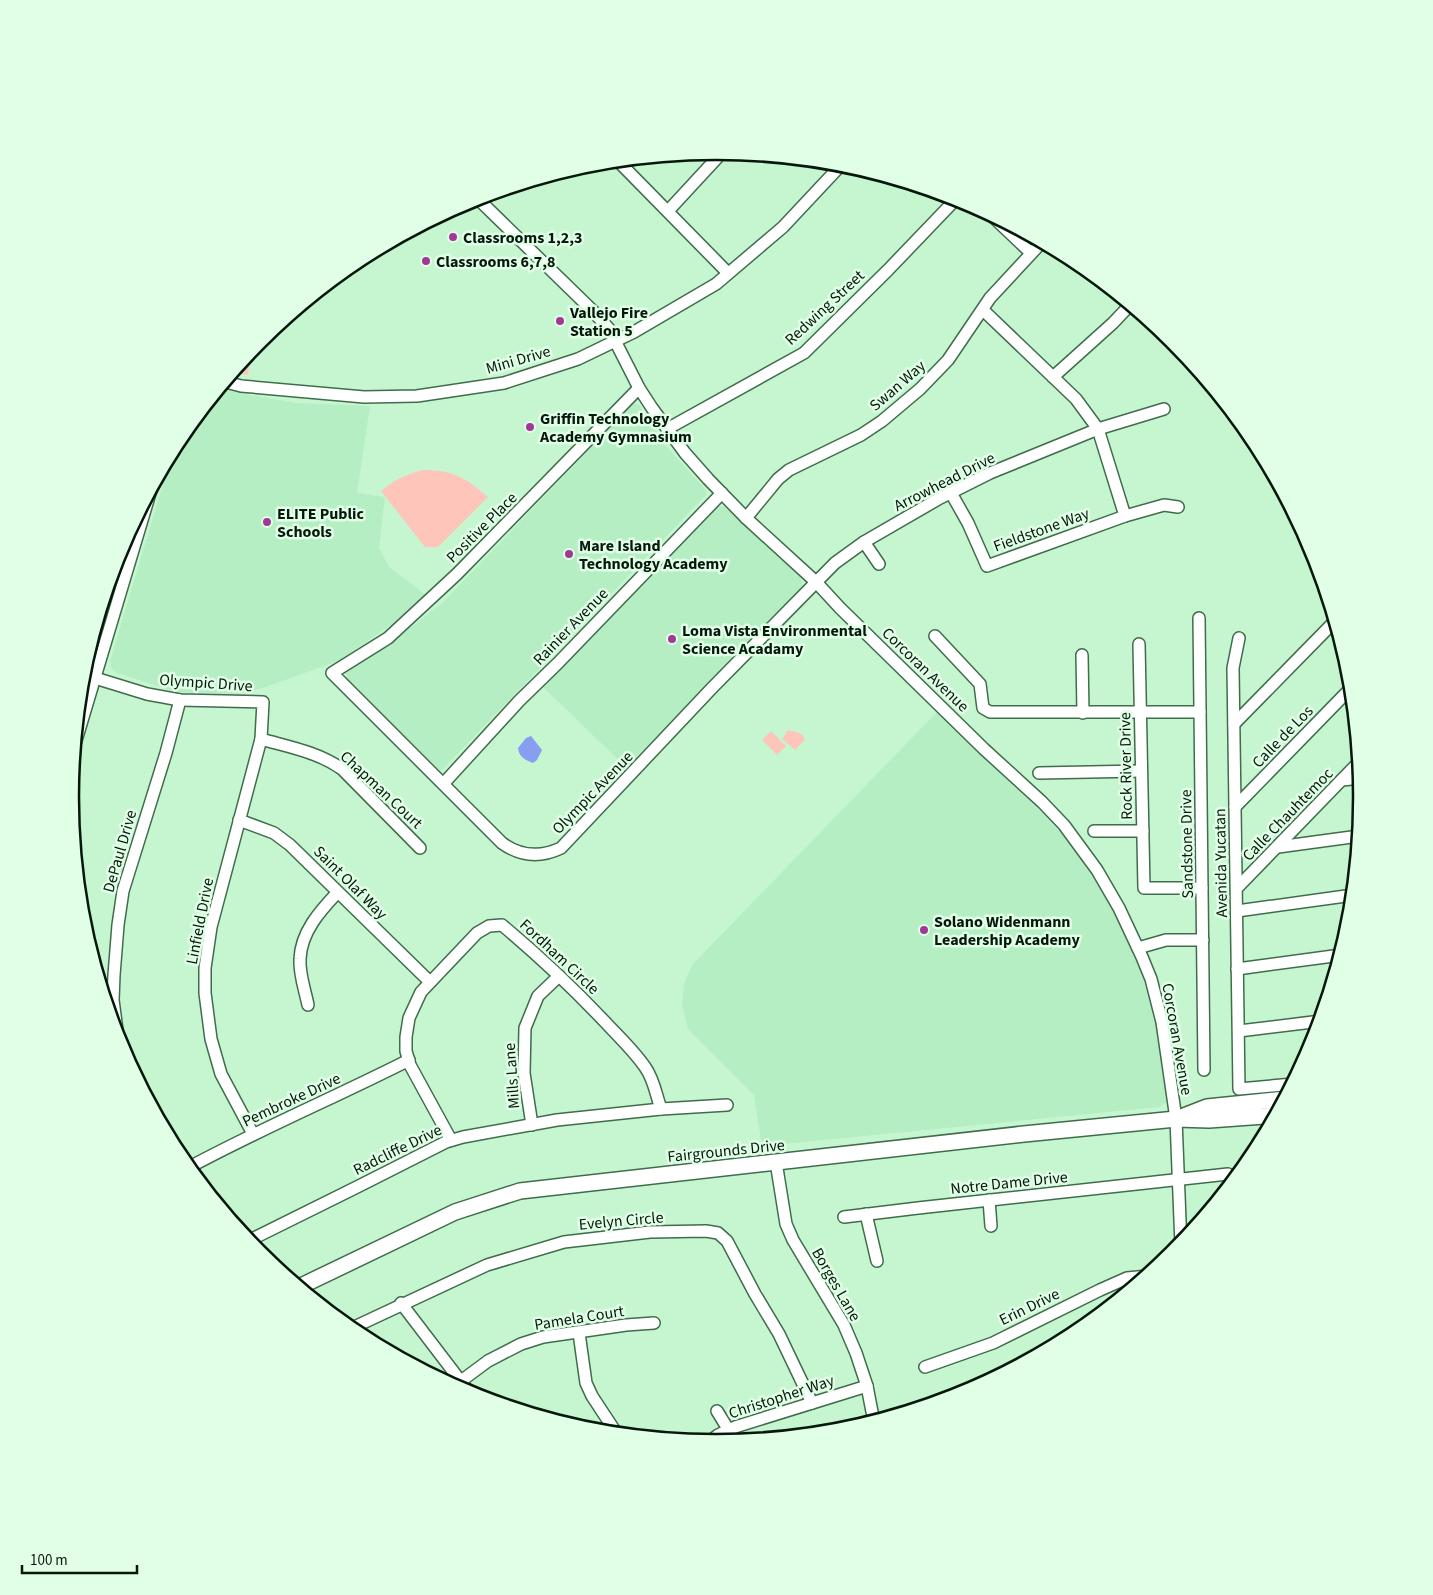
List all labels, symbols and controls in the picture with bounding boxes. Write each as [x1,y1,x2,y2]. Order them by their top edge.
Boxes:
place label: Classrooms 1,2,3 [463,227,582,249]
marker: Classrooms 1,2,3 [447,231,459,243]
place label: Classrooms 6,7,8 [436,251,555,273]
marker: Classrooms 6,7,8 [420,255,432,267]
street label: Redwing Street [780,265,870,350]
place label: Vallejo Fire Station 5 [569,302,648,342]
marker: Vallejo Fire Station 5 [554,315,566,327]
street label: Mini Drive [483,340,553,380]
street label: Swan Way [865,355,931,416]
place label: Griffin Technology Academy Gymnasium [539,408,692,448]
marker: Griffin Technology Academy Gymnasium [524,421,536,433]
street label: Arrowhead Drive [890,447,999,517]
street label: Positive Place [441,487,522,568]
street label: Fieldstone Way [990,502,1093,558]
place label: ELITE Public Schools [277,503,365,543]
marker: ELITE Public Schools [261,516,273,528]
place label: Mare Island Technology Academy [579,535,728,575]
marker: Mare Island Technology Academy [563,548,575,560]
street label: Rainier Avenue [528,583,613,670]
place label: Loma Vista Environmental Science Acadamy [682,620,867,660]
street label: Corcoran Avenue [877,622,974,717]
marker: Loma Vista Environmental Science Acadamy [666,633,678,645]
street label: Olympic Drive [159,669,253,697]
street label: Calle de Los [1247,700,1318,773]
street label: Rock River Drive [1114,712,1138,820]
street label: Chapman Court [335,746,428,834]
street label: Olympic Avenue [547,746,638,839]
street label: Calle Chauhtemoc [1237,763,1338,866]
street label: Sandstone Drive [1175,789,1199,899]
street label: DePaul Drive [98,807,142,895]
street label: Avenida Yucatan [1209,808,1233,918]
street label: Saint Olaf Way [308,841,393,925]
street label: Linfield Drive [181,876,219,966]
place label: Solano Widenmann Leadership Academy [934,911,1080,951]
street label: Fordham Circle [515,914,604,999]
marker: Solano Widenmann Leadership Academy [918,924,930,936]
street label: Corcoran Avenue [1156,981,1198,1097]
street label: Mills Lane [499,1042,525,1110]
street label: Pembroke Drive [239,1067,344,1132]
street label: Radcliffe Drive [349,1119,446,1181]
street label: Fairgrounds Drive [666,1134,786,1168]
street label: Notre Dame Drive [949,1166,1069,1200]
street label: Evelyn Circle [578,1206,664,1236]
street label: Borges Lane [806,1244,866,1325]
street label: Erin Drive [996,1283,1063,1331]
street label: Pamela Court [533,1300,626,1336]
street label: Christopher Way [726,1369,837,1424]
scale bar [22,1542,138,1574]
text: 100 m [30,1550,68,1571]

